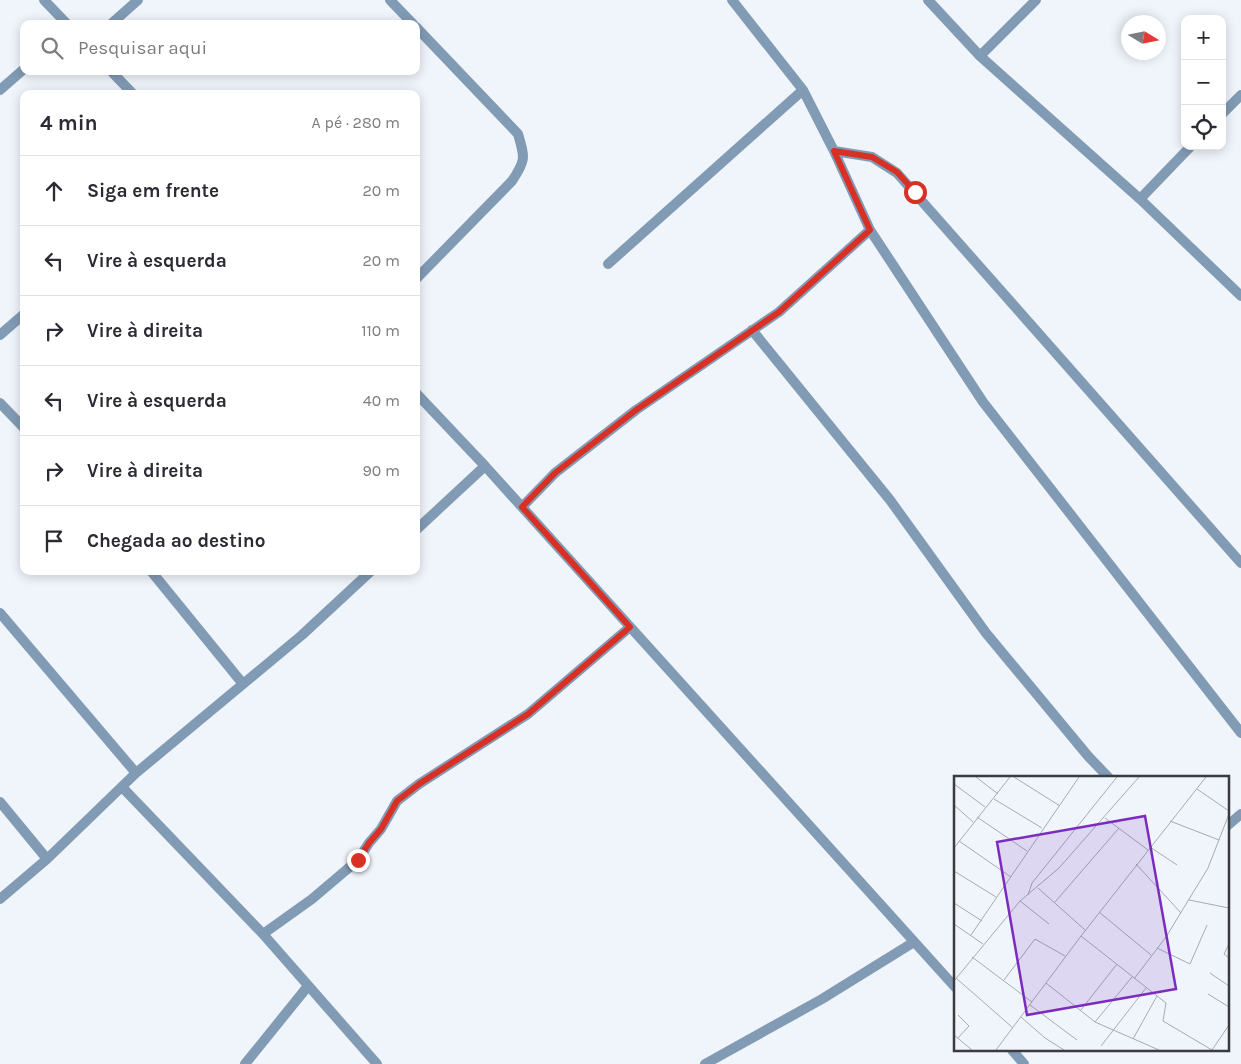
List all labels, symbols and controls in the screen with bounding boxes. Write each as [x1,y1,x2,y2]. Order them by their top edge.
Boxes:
north arrow [1121,15,1166,60]
map controls [1181,15,1226,150]
button: + [1181,15,1226,60]
search box [20,20,420,75]
icon: search [38,34,66,62]
text: Pesquisar aqui [78,37,207,59]
button: − [1181,60,1226,105]
button: locate [1181,105,1226,150]
text: 4 min [40,111,98,135]
text: A pé · 280 m [312,113,400,132]
icon: ahead [40,177,68,205]
text: Siga em frente [87,180,219,202]
text: 20 m [362,181,400,200]
route start [904,181,927,204]
icon: left [40,247,68,275]
text: Vire à esquerda [87,250,227,272]
text: 20 m [362,251,400,270]
icon: right [40,317,68,345]
text: Vire à direita [87,320,203,342]
text: 110 m [361,321,400,340]
icon: left [40,387,68,415]
text: Vire à esquerda [87,390,227,412]
text: 40 m [363,391,400,410]
icon: right [40,457,68,485]
text: Vire à direita [87,460,203,482]
text: 90 m [362,461,400,480]
icon: arrive [40,527,68,555]
text: Chegada ao destino [87,530,265,552]
inset map [954,776,1228,1052]
route end [347,849,370,872]

